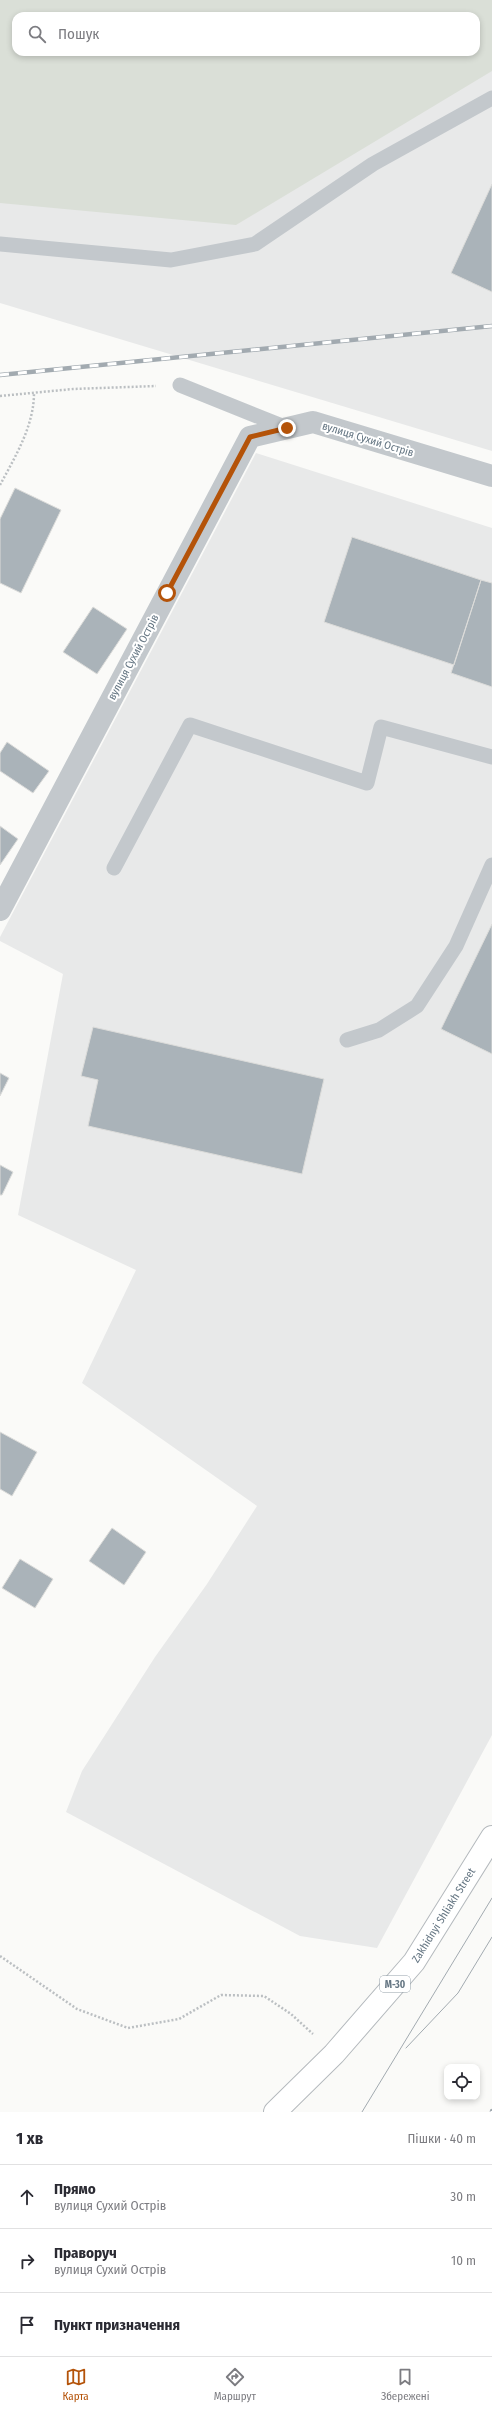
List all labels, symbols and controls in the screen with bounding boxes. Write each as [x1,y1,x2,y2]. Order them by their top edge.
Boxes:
search box [12,12,480,56]
icon: search [26,23,48,45]
text: Пошук [58,25,99,43]
route end [278,419,296,437]
street label: вулиця Сухий Острів [321,419,415,460]
route start [158,584,176,602]
street label: вулиця Сухий Острів [105,612,161,702]
street label: Zakhidnyi Shliakh Street [409,1865,478,1965]
road number: М-30 [380,1976,410,1992]
map controls [444,2064,480,2100]
button: locate [444,2064,480,2100]
text: 1 хв [16,2128,43,2149]
text: Пішки · 40 m [408,2131,476,2146]
text: Прямо [54,2180,96,2198]
icon: ahead [16,2186,38,2208]
text: 30 m [450,2189,476,2204]
text: вулиця Сухий Острів [54,2198,166,2213]
text: Праворуч [54,2244,117,2262]
icon: right [16,2250,38,2272]
text: 10 m [451,2253,476,2268]
text: вулиця Сухий Острів [54,2262,166,2277]
icon: arrive [16,2314,38,2336]
text: Пункт призначення [54,2316,180,2334]
tab: Карта [63,2366,89,2403]
tab: Маршрут [214,2366,256,2403]
tab: Збережені [381,2366,429,2403]

